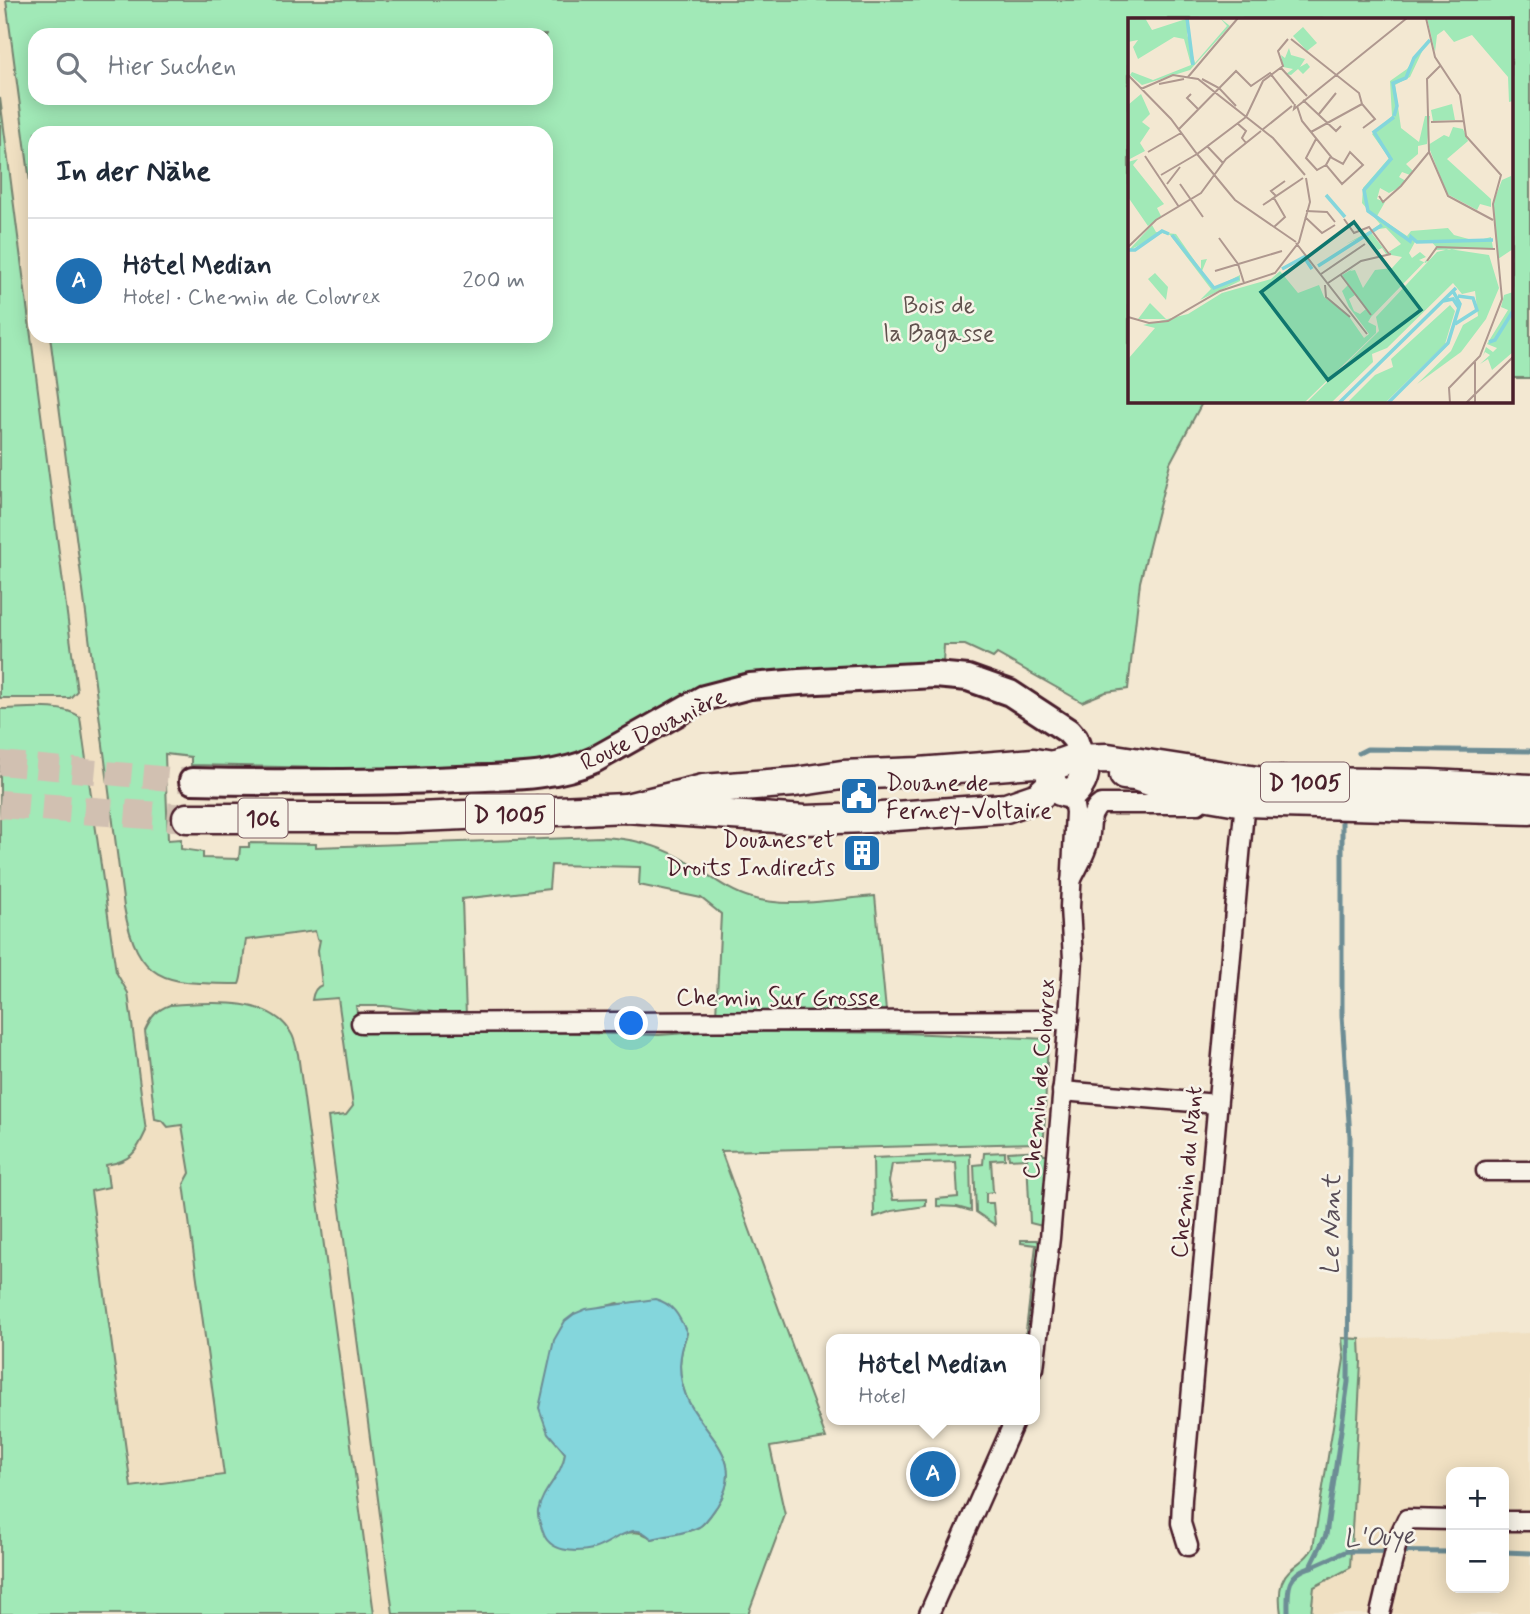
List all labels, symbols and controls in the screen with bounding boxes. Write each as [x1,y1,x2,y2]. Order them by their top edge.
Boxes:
inset map [1128,18,1512,402]
search box [28,28,553,105]
icon: search [52,48,90,86]
text: Hier suchen [108,50,236,84]
text: In der Nähe [56,152,211,191]
text: Hôtel Median [123,249,272,283]
text: A [71,266,87,296]
text: 200 m [462,266,525,296]
text: Hotel · Chemin de Colovrex [123,283,380,313]
park label: Bois de la Bagasse [883,291,995,352]
street label: Route Douanière [576,682,732,779]
road number: D 1005 [1261,762,1349,802]
place label: Douane de Ferney-Voltaire [886,768,1052,827]
public building icon: Douane de Ferney-Voltaire [838,775,880,817]
road number: D 1005 [466,794,554,834]
road number: 106 [238,798,288,838]
place label: Douanes et Droits Indirects [666,825,835,884]
building icon: Douanes et Droits Indirects [841,832,883,874]
street label: Chemin de Colovrex [1016,978,1065,1181]
street label: Chemin Sur Grosse [676,983,880,1014]
your location [614,1006,648,1040]
street label: Chemin du Nant [1165,1085,1210,1260]
water label: Le Nant [1314,1173,1350,1276]
popup [826,1334,1040,1425]
text: Hôtel Median [859,1348,1007,1382]
text: Hotel [859,1382,905,1412]
pin: A [910,1448,956,1500]
map controls [1446,1467,1509,1593]
button: + [1446,1467,1509,1530]
water label: L'Ouye [1343,1519,1416,1557]
button: − [1446,1530,1509,1593]

